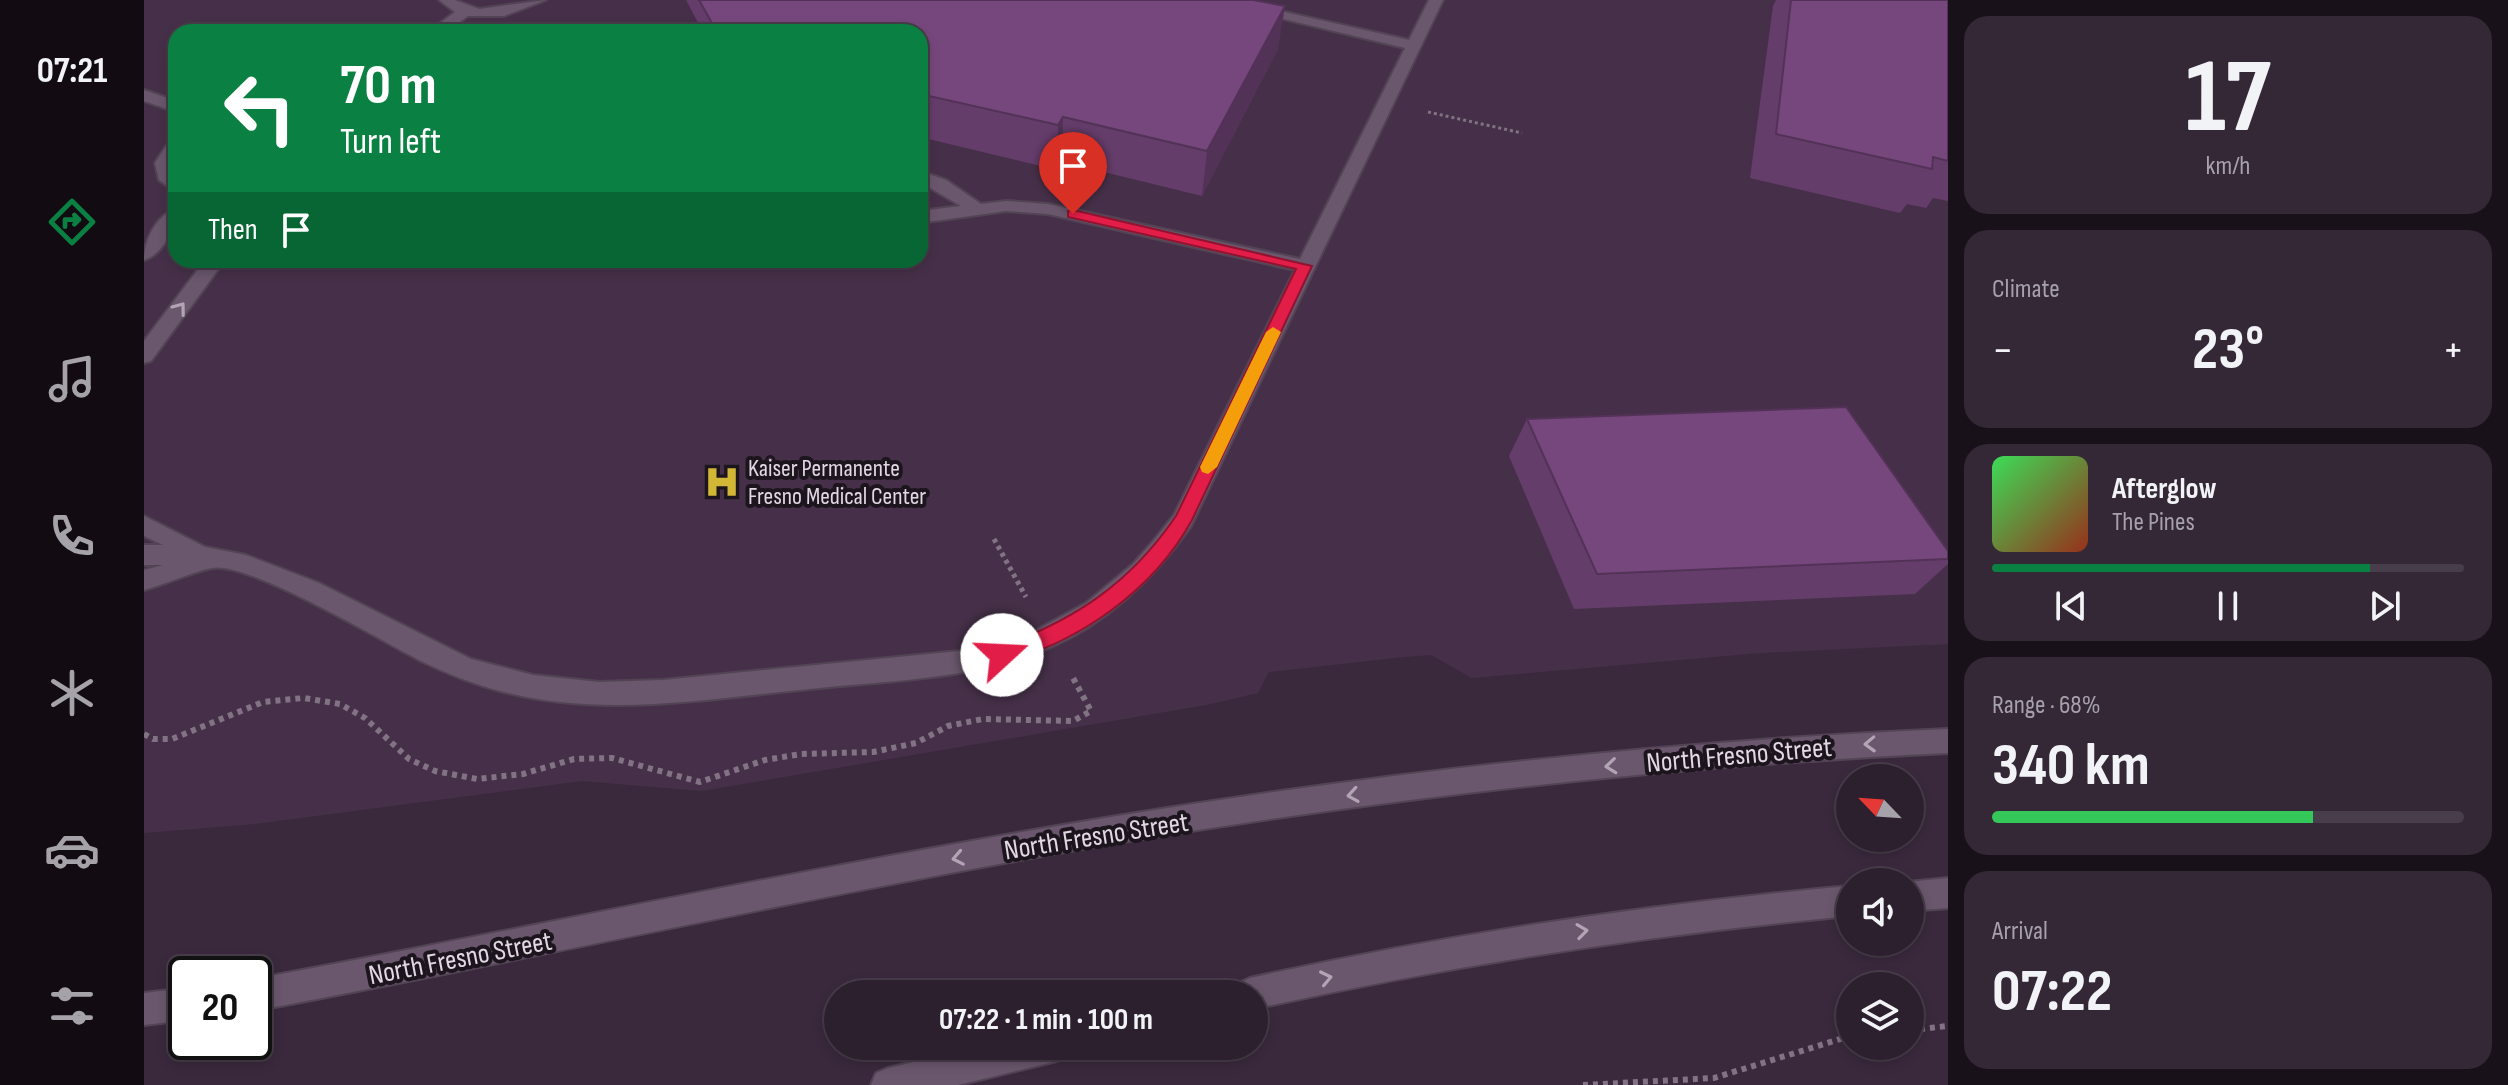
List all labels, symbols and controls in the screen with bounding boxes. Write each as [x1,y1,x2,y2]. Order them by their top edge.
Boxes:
text: 17 [2185,36,2271,161]
text: 07:21 [37,50,107,93]
text: 70 m [340,53,437,120]
icon: left [208,56,312,160]
text: Turn left [340,121,441,164]
pin [1039,132,1107,214]
icon: arrive [1051,144,1095,188]
text: km/h [2206,151,2250,182]
icon: directions [44,194,100,250]
icon: arrive [274,208,318,252]
text: Then [208,212,258,248]
text: Climate [1992,274,2060,305]
one-way arrow [170,302,184,317]
text: 23° [2192,314,2264,386]
text: − [1992,324,2014,377]
text: + [2442,324,2464,377]
icon: music [44,351,100,407]
place label: Kaiser Permanente Fresno Medical Center [748,454,926,511]
hospital icon: Kaiser Permanente Fresno Medical Center [703,463,741,501]
text: Afterglow [2112,471,2217,507]
text: The Pines [2112,507,2195,538]
icon: phone [44,508,100,564]
icon: previous [2049,584,2093,628]
icon: pause [2206,584,2250,628]
icon: next [2363,584,2407,628]
position arrow [960,613,1044,697]
icon: climate [44,665,100,721]
text: Range · 68% [1992,690,2101,721]
text: 340 km [1992,730,2150,802]
street label: North Fresno Street [1645,731,1833,780]
one-way arrow [1863,735,1876,752]
one-way arrow [1604,757,1617,774]
north arrow [1836,764,1924,852]
map controls [1836,764,1924,1060]
one-way arrow [1346,786,1360,803]
street label: North Fresno Street [1002,806,1191,867]
icon: car [44,822,100,878]
one-way arrow [952,849,965,866]
button: sound [1836,868,1924,956]
text: Arrival [1992,916,2048,947]
one-way arrow [1575,923,1589,940]
street label: North Fresno Street [366,925,555,992]
speed limit sign: 20 [168,956,272,1060]
text: 07:22 [1992,956,2112,1028]
one-way arrow [1319,970,1333,987]
button: layers [1836,972,1924,1060]
icon: filters [44,978,100,1034]
text: 07:22 · 1 min · 100 m [939,1002,1153,1038]

